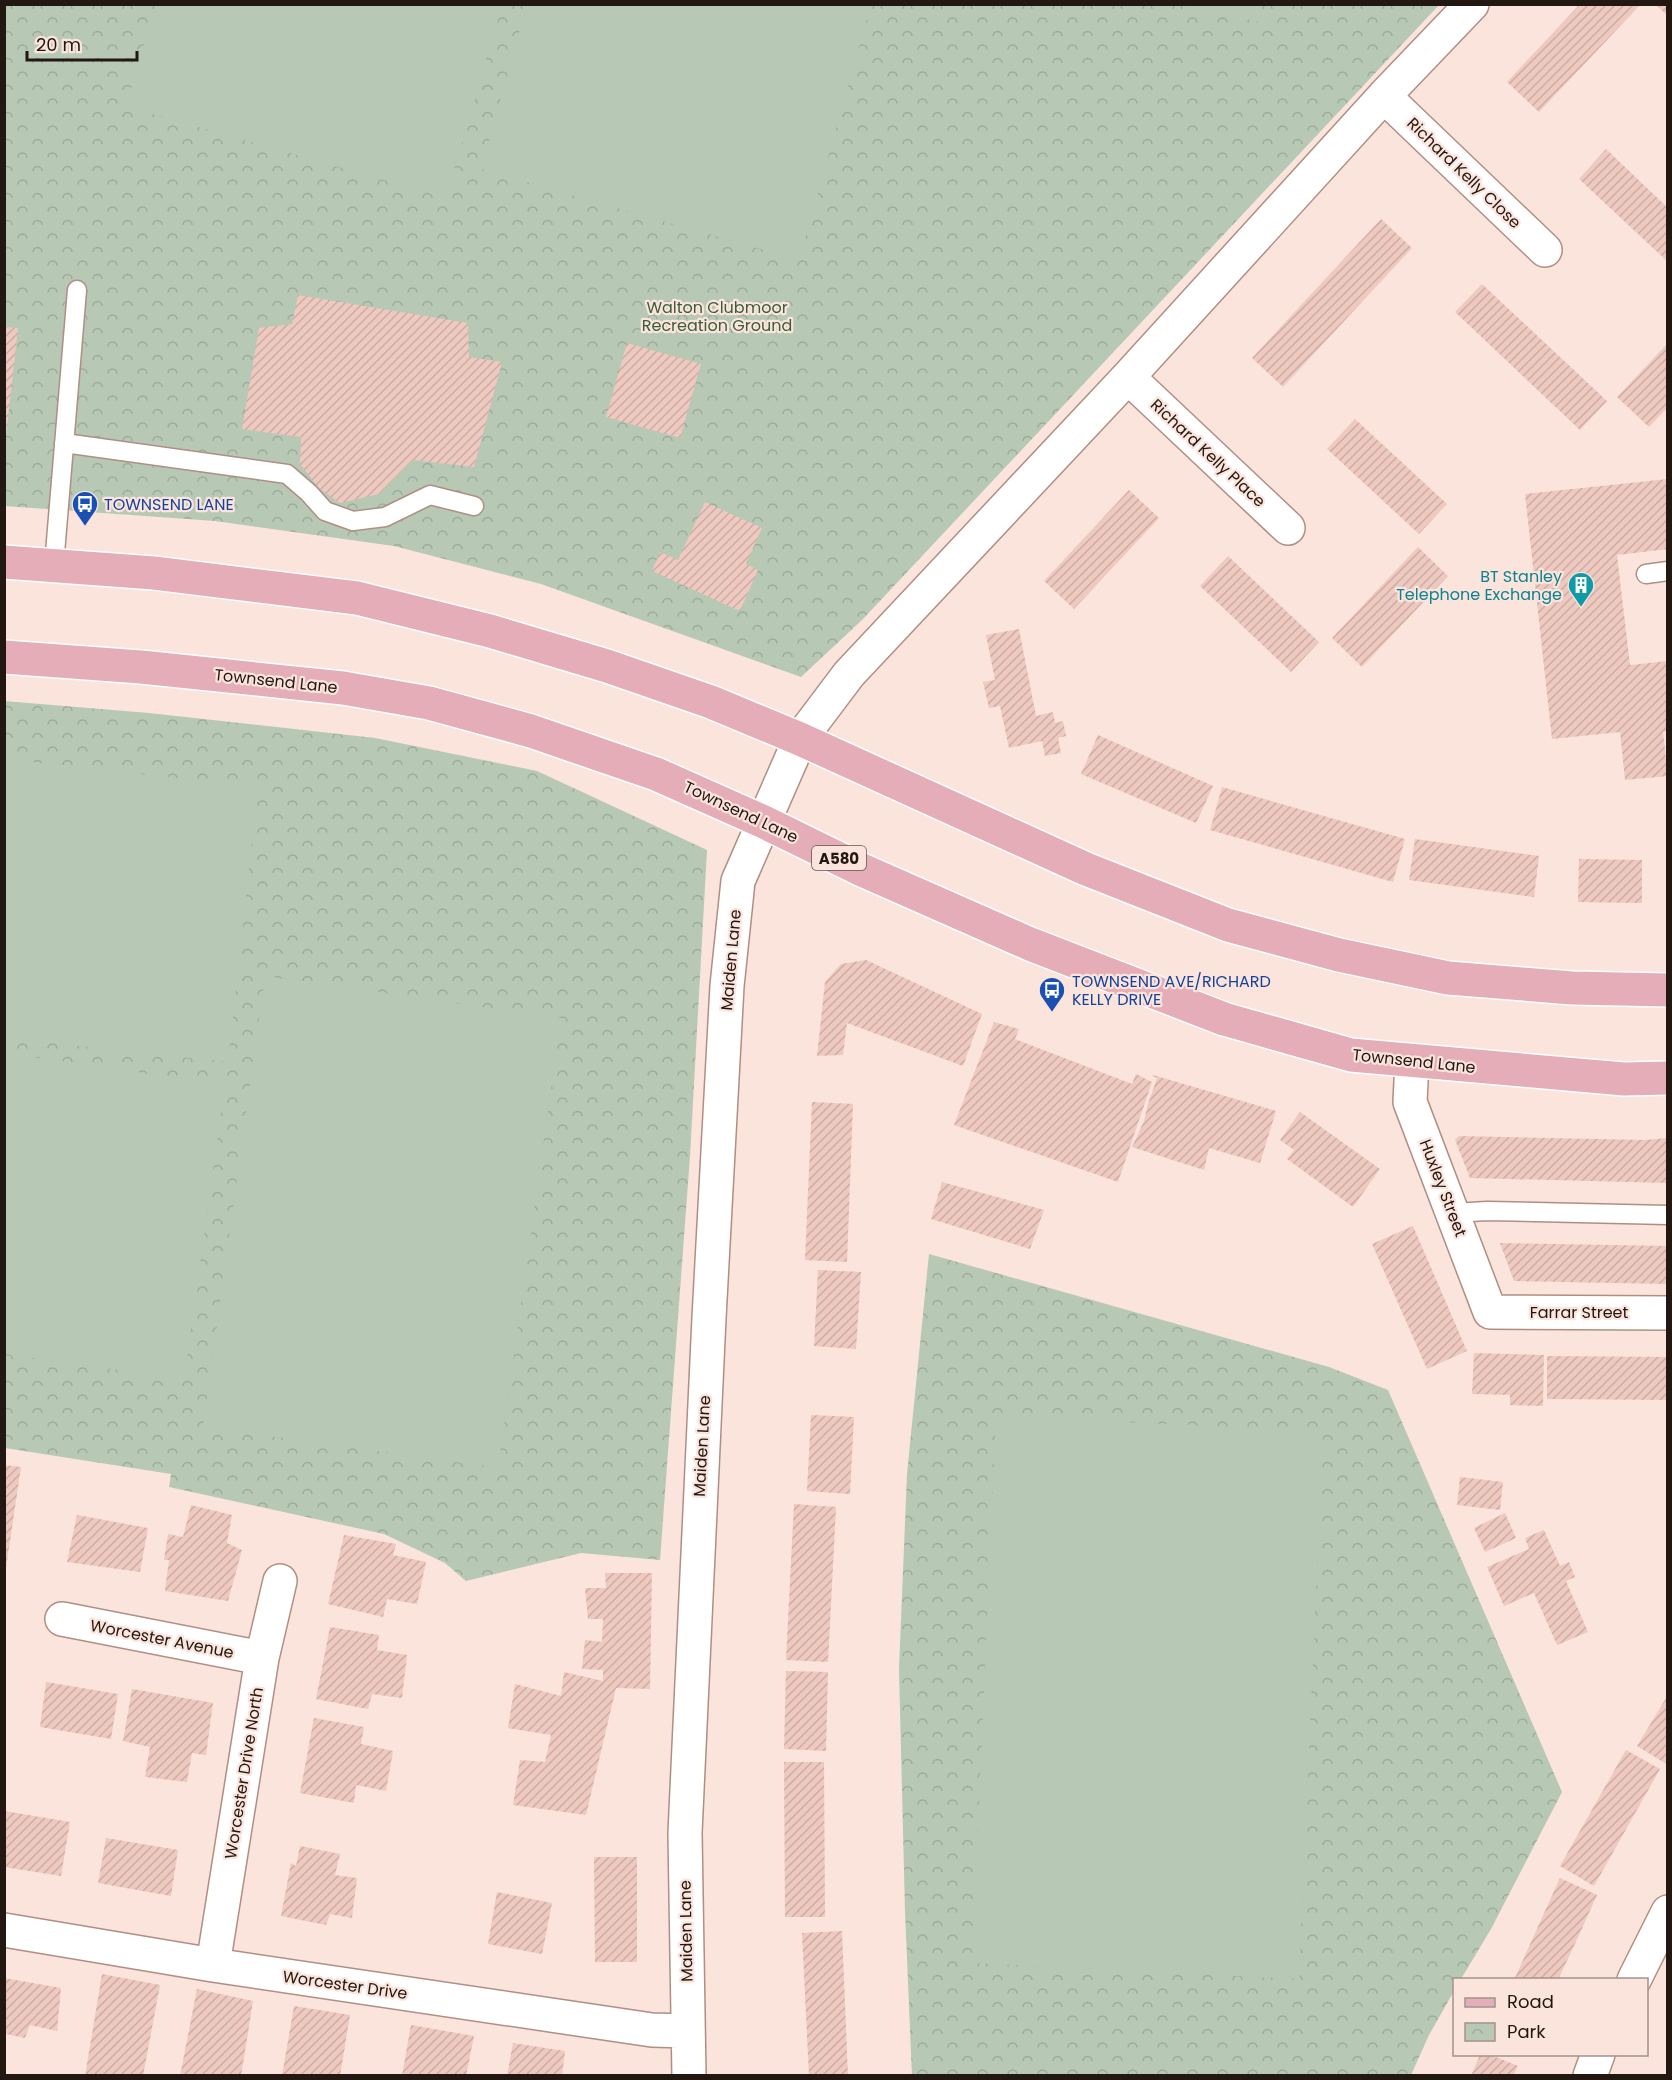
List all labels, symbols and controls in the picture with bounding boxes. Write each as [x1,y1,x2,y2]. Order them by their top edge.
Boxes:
scale bar [27,24,136,62]
text: 20 m [36,32,81,57]
street label: Richard Kelly Close [1402,112,1526,234]
park label: Walton Clubmoor Recreation Ground [642,296,792,337]
street label: Richard Kelly Place [1145,394,1271,513]
bus stop icon: TOWNSEND LANE [70,489,100,527]
place label: TOWNSEND LANE [104,493,234,516]
place label: BT Stanley Telephone Exchange [1396,565,1562,606]
building icon: BT Stanley Telephone Exchange [1566,570,1596,608]
street label: Townsend Lane [213,663,339,699]
street label: Townsend Lane [680,775,802,849]
road number: A580 [812,846,866,870]
street label: Maiden Lane [715,908,747,1012]
place label: TOWNSEND AVE/RICHARD KELLY DRIVE [1072,970,1271,1011]
bus stop icon: TOWNSEND AVE/RICHARD KELLY DRIVE [1037,975,1067,1013]
street label: Townsend Lane [1351,1043,1477,1079]
street label: Huxley Street [1414,1136,1472,1240]
street label: Farrar Street [1530,1301,1629,1324]
street label: Maiden Lane [688,1395,716,1497]
street label: Worcester Avenue [88,1614,236,1664]
street label: Worcester Drive North [219,1685,269,1861]
street label: Maiden Lane [674,1880,698,1982]
street label: Worcester Drive [281,1965,409,2005]
legend [1453,1978,1648,2056]
text: Road [1507,1989,1554,2014]
text: Park [1507,2019,1546,2044]

